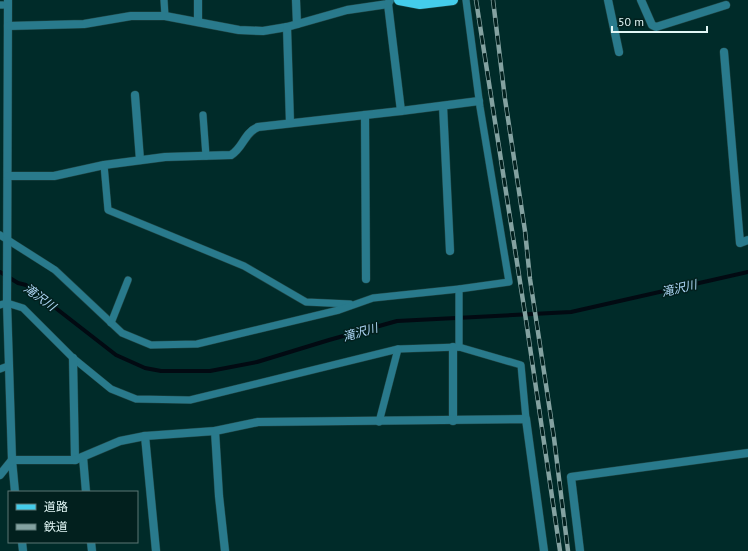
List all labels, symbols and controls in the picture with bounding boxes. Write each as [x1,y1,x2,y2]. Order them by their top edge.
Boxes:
scale bar [612,8,707,34]
text: 50 m [618,14,644,29]
water label: 滝沢川 [660,276,700,299]
water label: 滝沢川 [21,280,61,315]
water label: 滝沢川 [341,319,381,344]
legend [8,491,138,543]
text: 道路 [44,499,68,514]
text: 鉄道 [44,519,68,534]

